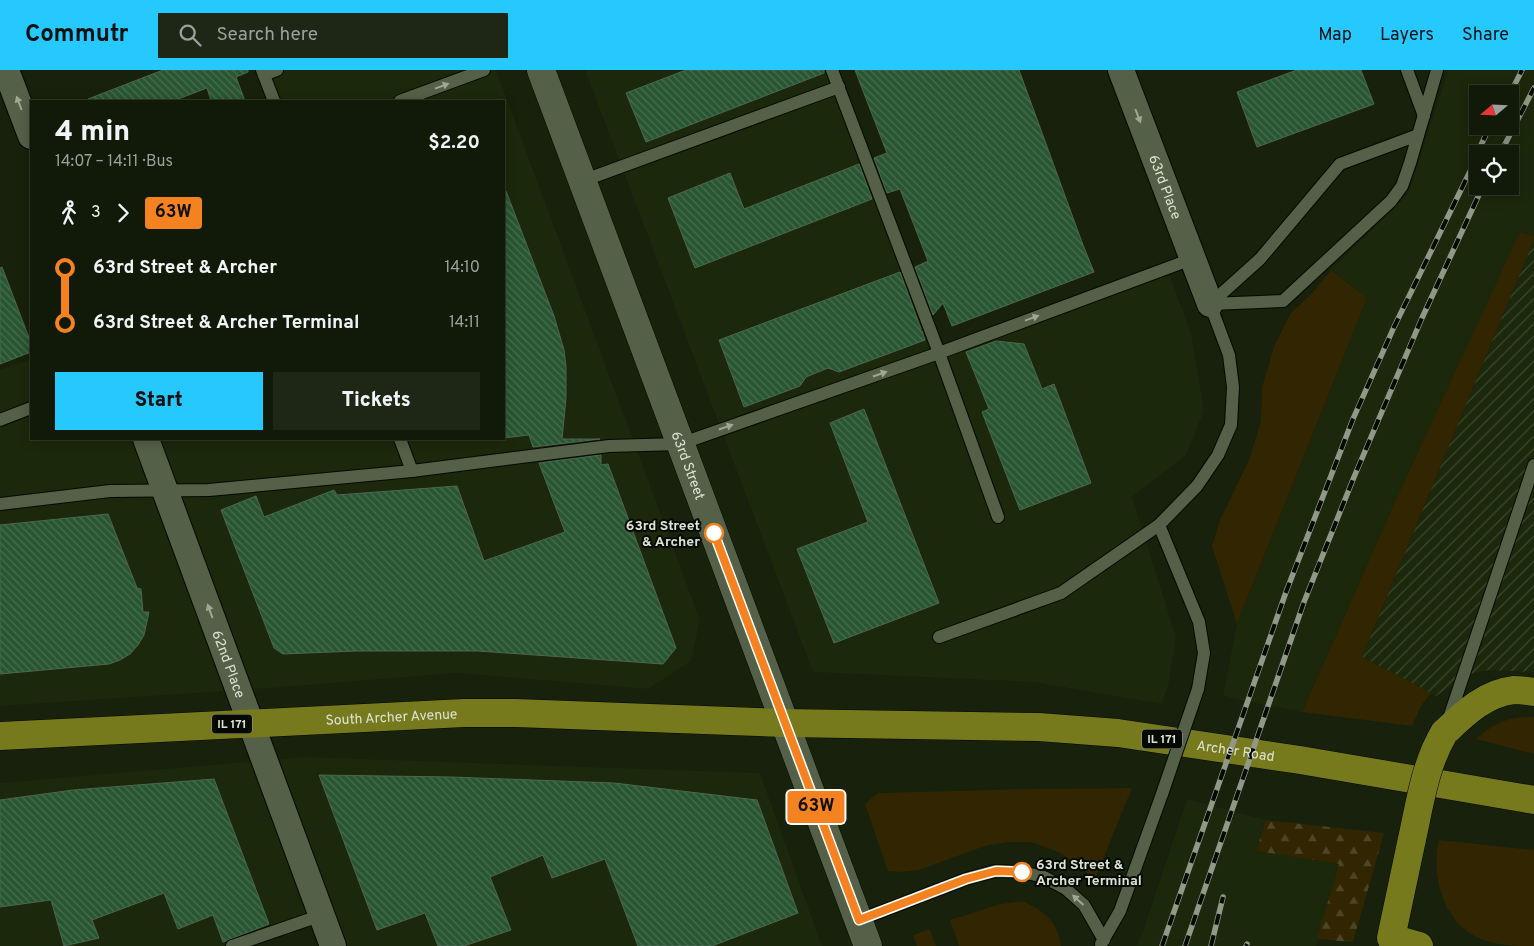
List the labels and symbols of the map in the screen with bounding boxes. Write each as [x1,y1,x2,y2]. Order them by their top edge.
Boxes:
one-way arrow [435,81,449,89]
north arrow [1469,85,1519,135]
one-way arrow [15,95,23,110]
one-way arrow [1135,108,1143,123]
street label: 63rd Place [1144,153,1184,222]
one-way arrow [1025,314,1040,322]
one-way arrow [872,370,887,377]
one-way arrow [719,423,734,431]
street label: 63rd Street [667,429,708,502]
place label: 63rd Street & Archer [626,518,700,551]
marker: 63rd Street & Archer [704,523,724,543]
one-way arrow [206,604,213,619]
street label: 62nd Place [207,628,248,701]
street label: South Archer Avenue [325,706,458,730]
road number: IL 171 [212,714,252,734]
road number: IL 171 [1142,730,1182,749]
street label: Archer Road [1195,738,1276,766]
line badge: 63W [787,791,845,823]
place label: 63rd Street & Archer Terminal [1036,857,1142,890]
marker: 63rd Street & Archer Terminal [1012,862,1032,882]
one-way arrow [1071,894,1084,905]

